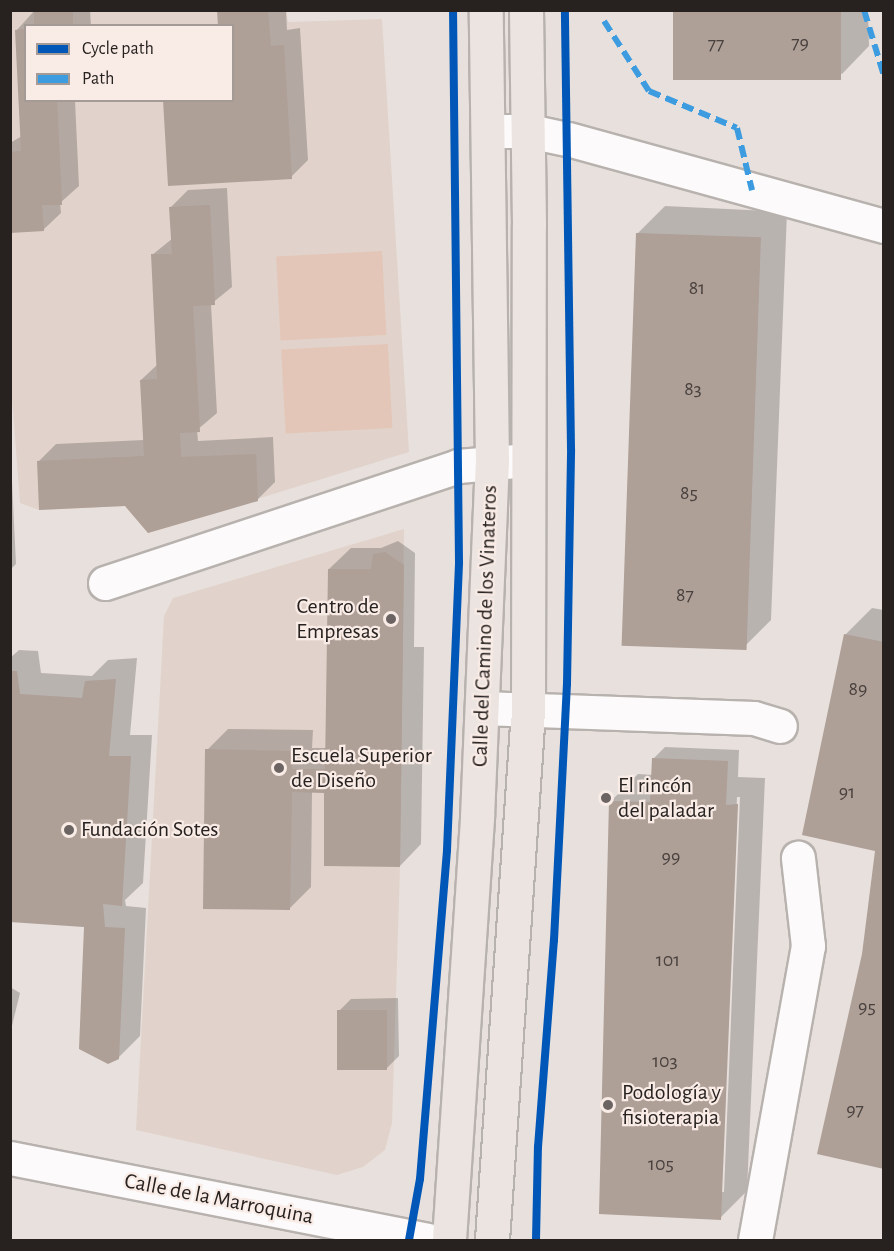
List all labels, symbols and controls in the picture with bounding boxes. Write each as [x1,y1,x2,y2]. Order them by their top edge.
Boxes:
legend [24,24,234,102]
house number: 79 [791,31,809,55]
house number: 77 [708,32,724,56]
text: Cycle path [82,40,154,58]
text: Path [82,70,114,88]
house number: 81 [689,276,705,300]
house number: 83 [684,377,702,401]
house number: 85 [680,481,698,505]
street label: Calle del Camino de los Vinateros [467,485,503,767]
house number: 87 [676,583,694,607]
place label: Centro de Empresas [296,593,379,644]
marker: Centro de Empresas [384,612,398,626]
house number: 89 [849,677,867,701]
place label: Escuela Superior de Diseño [291,742,432,794]
marker: Escuela Superior de Diseño [272,761,286,775]
place label: El rincón del paladar [618,772,714,824]
house number: 91 [839,780,855,804]
marker: El rincón del paladar [599,791,613,805]
place label: Fundación Sotes [81,817,218,843]
marker: Fundación Sotes [62,823,76,837]
house number: 99 [662,845,680,869]
house number: 101 [656,948,680,972]
house number: 95 [858,995,876,1019]
house number: 103 [652,1049,678,1073]
place label: Podología y fisioterapia [622,1079,721,1130]
marker: Podología y fisioterapia [599,1096,617,1114]
house number: 97 [846,1098,864,1122]
house number: 105 [648,1152,674,1176]
street label: Calle de la Marroquina [122,1168,316,1230]

